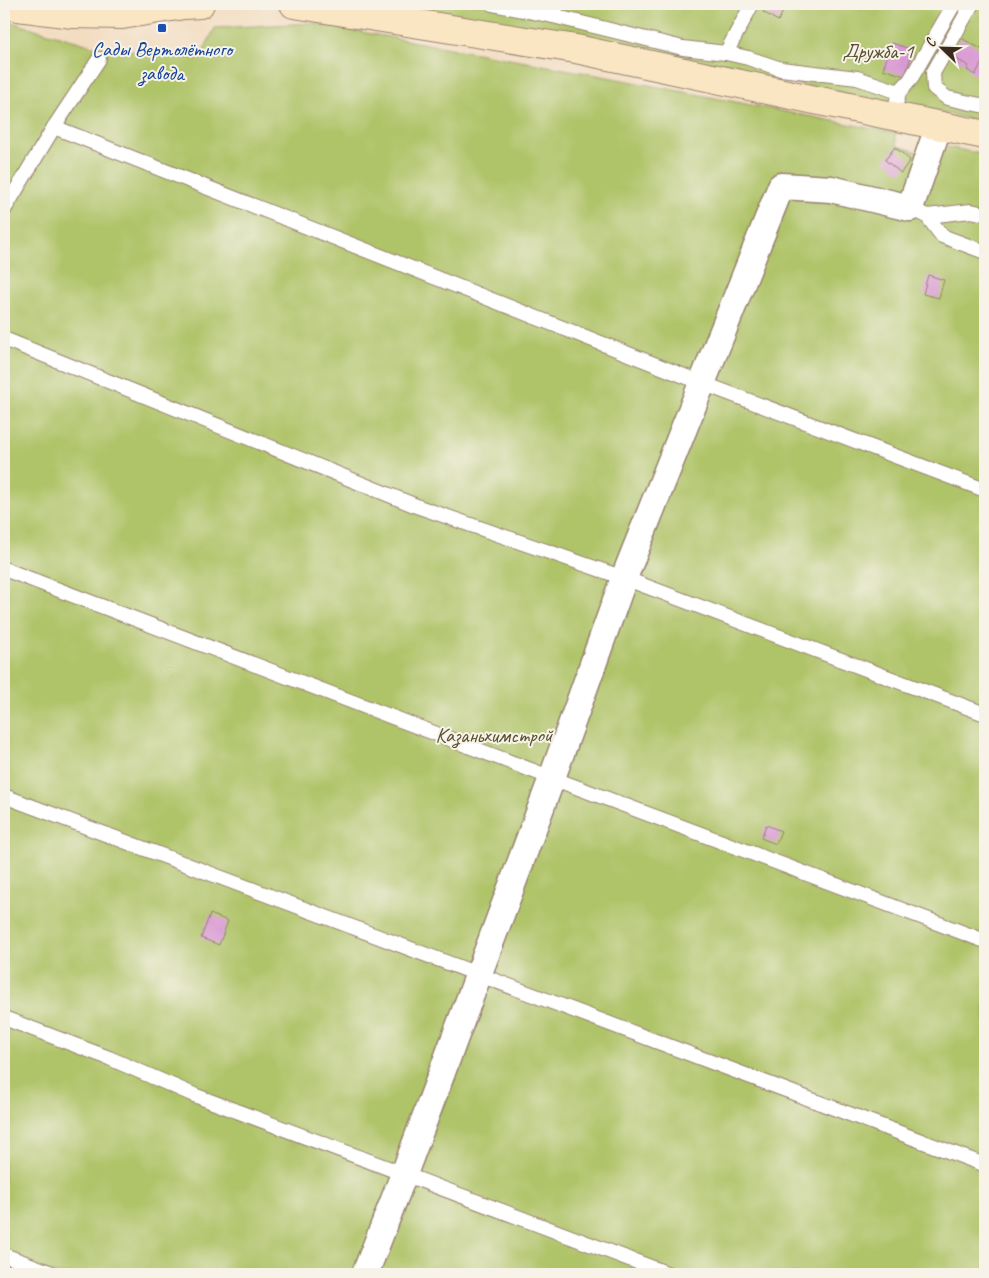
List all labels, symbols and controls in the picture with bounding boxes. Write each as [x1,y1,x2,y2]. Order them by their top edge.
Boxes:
marker: Сады Вертолётного завода [156,22,168,34]
north arrow [916,22,966,72]
text: С [921,35,940,50]
place label: Сады Вертолётного завода [92,36,235,87]
park label: Дружба-1 [842,38,915,64]
park label: Казаньхимстрой [435,722,554,749]

